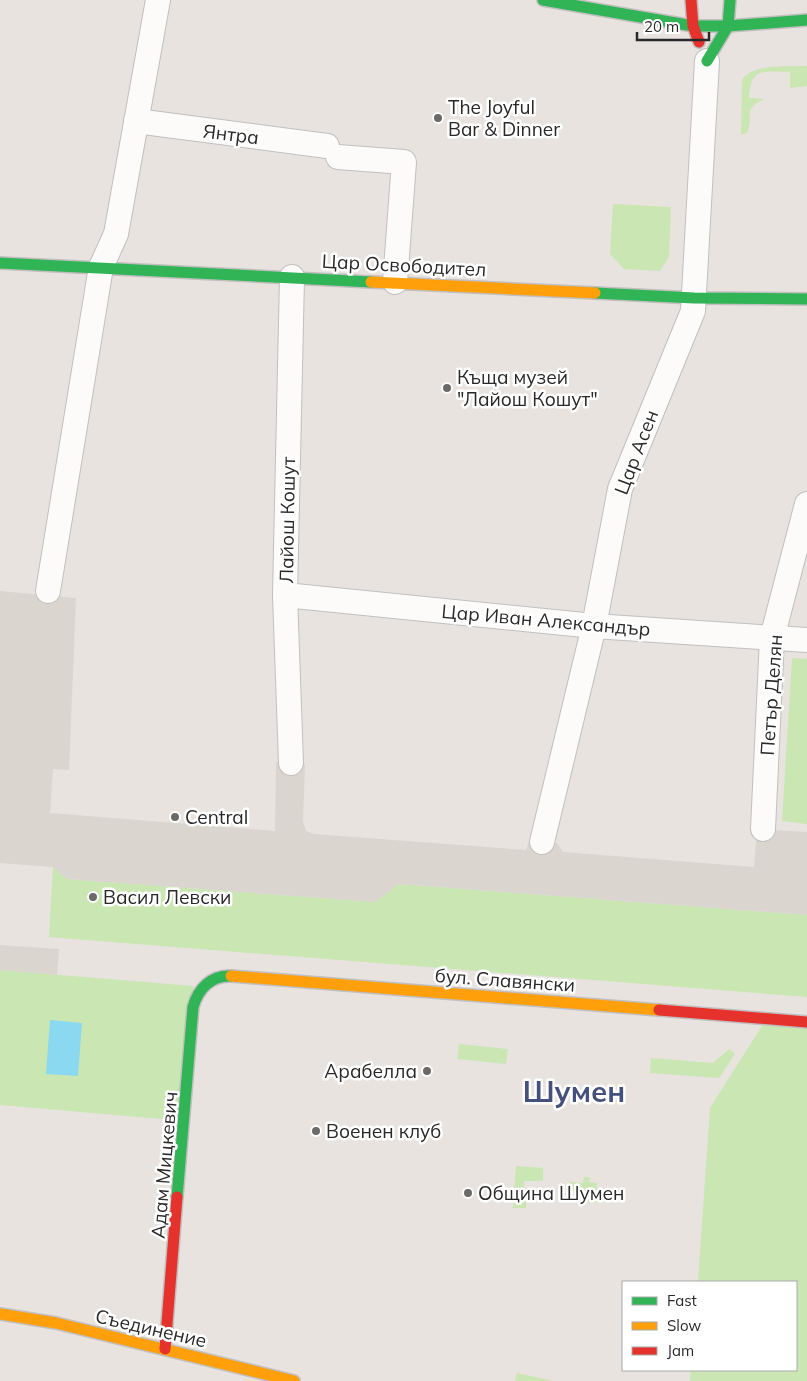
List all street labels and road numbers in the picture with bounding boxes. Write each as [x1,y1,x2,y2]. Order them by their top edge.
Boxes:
street label: Янтра [202,119,260,149]
street label: Цар Освободител [321,249,487,281]
street label: Цар Асен [609,406,663,498]
street label: Лайош Кошут [274,456,300,584]
street label: Цар Иван Александър [441,599,651,641]
street label: Петър Делян [755,634,787,756]
street label: бул. Славянски [434,963,576,997]
street label: Адам Мицкевич [146,1091,182,1239]
street label: Съединение [93,1304,209,1352]

